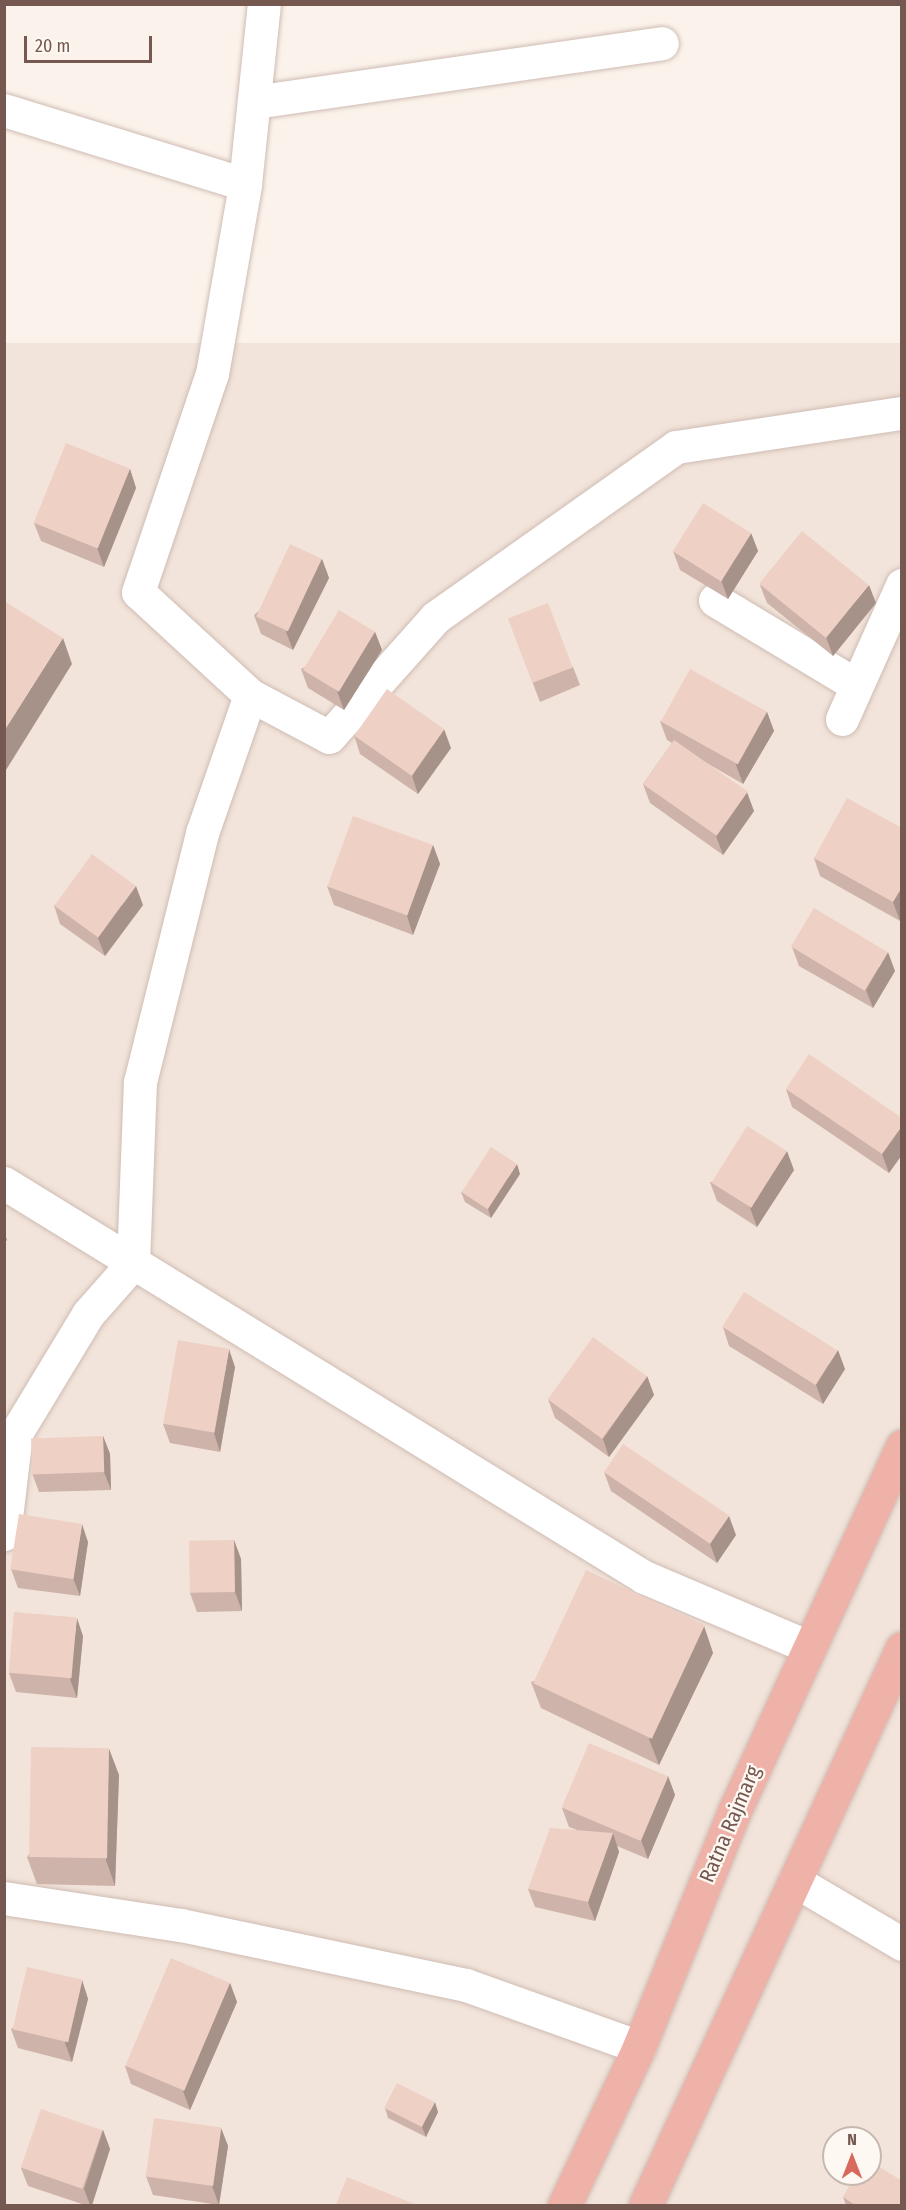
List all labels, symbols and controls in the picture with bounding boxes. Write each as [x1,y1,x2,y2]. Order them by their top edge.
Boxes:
scale bar [27,24,154,62]
text: 20 m [35,35,70,57]
street label: Ratna Rajmarg [694,1762,766,1886]
north arrow [822,2126,882,2186]
text: N [847,2130,857,2149]

